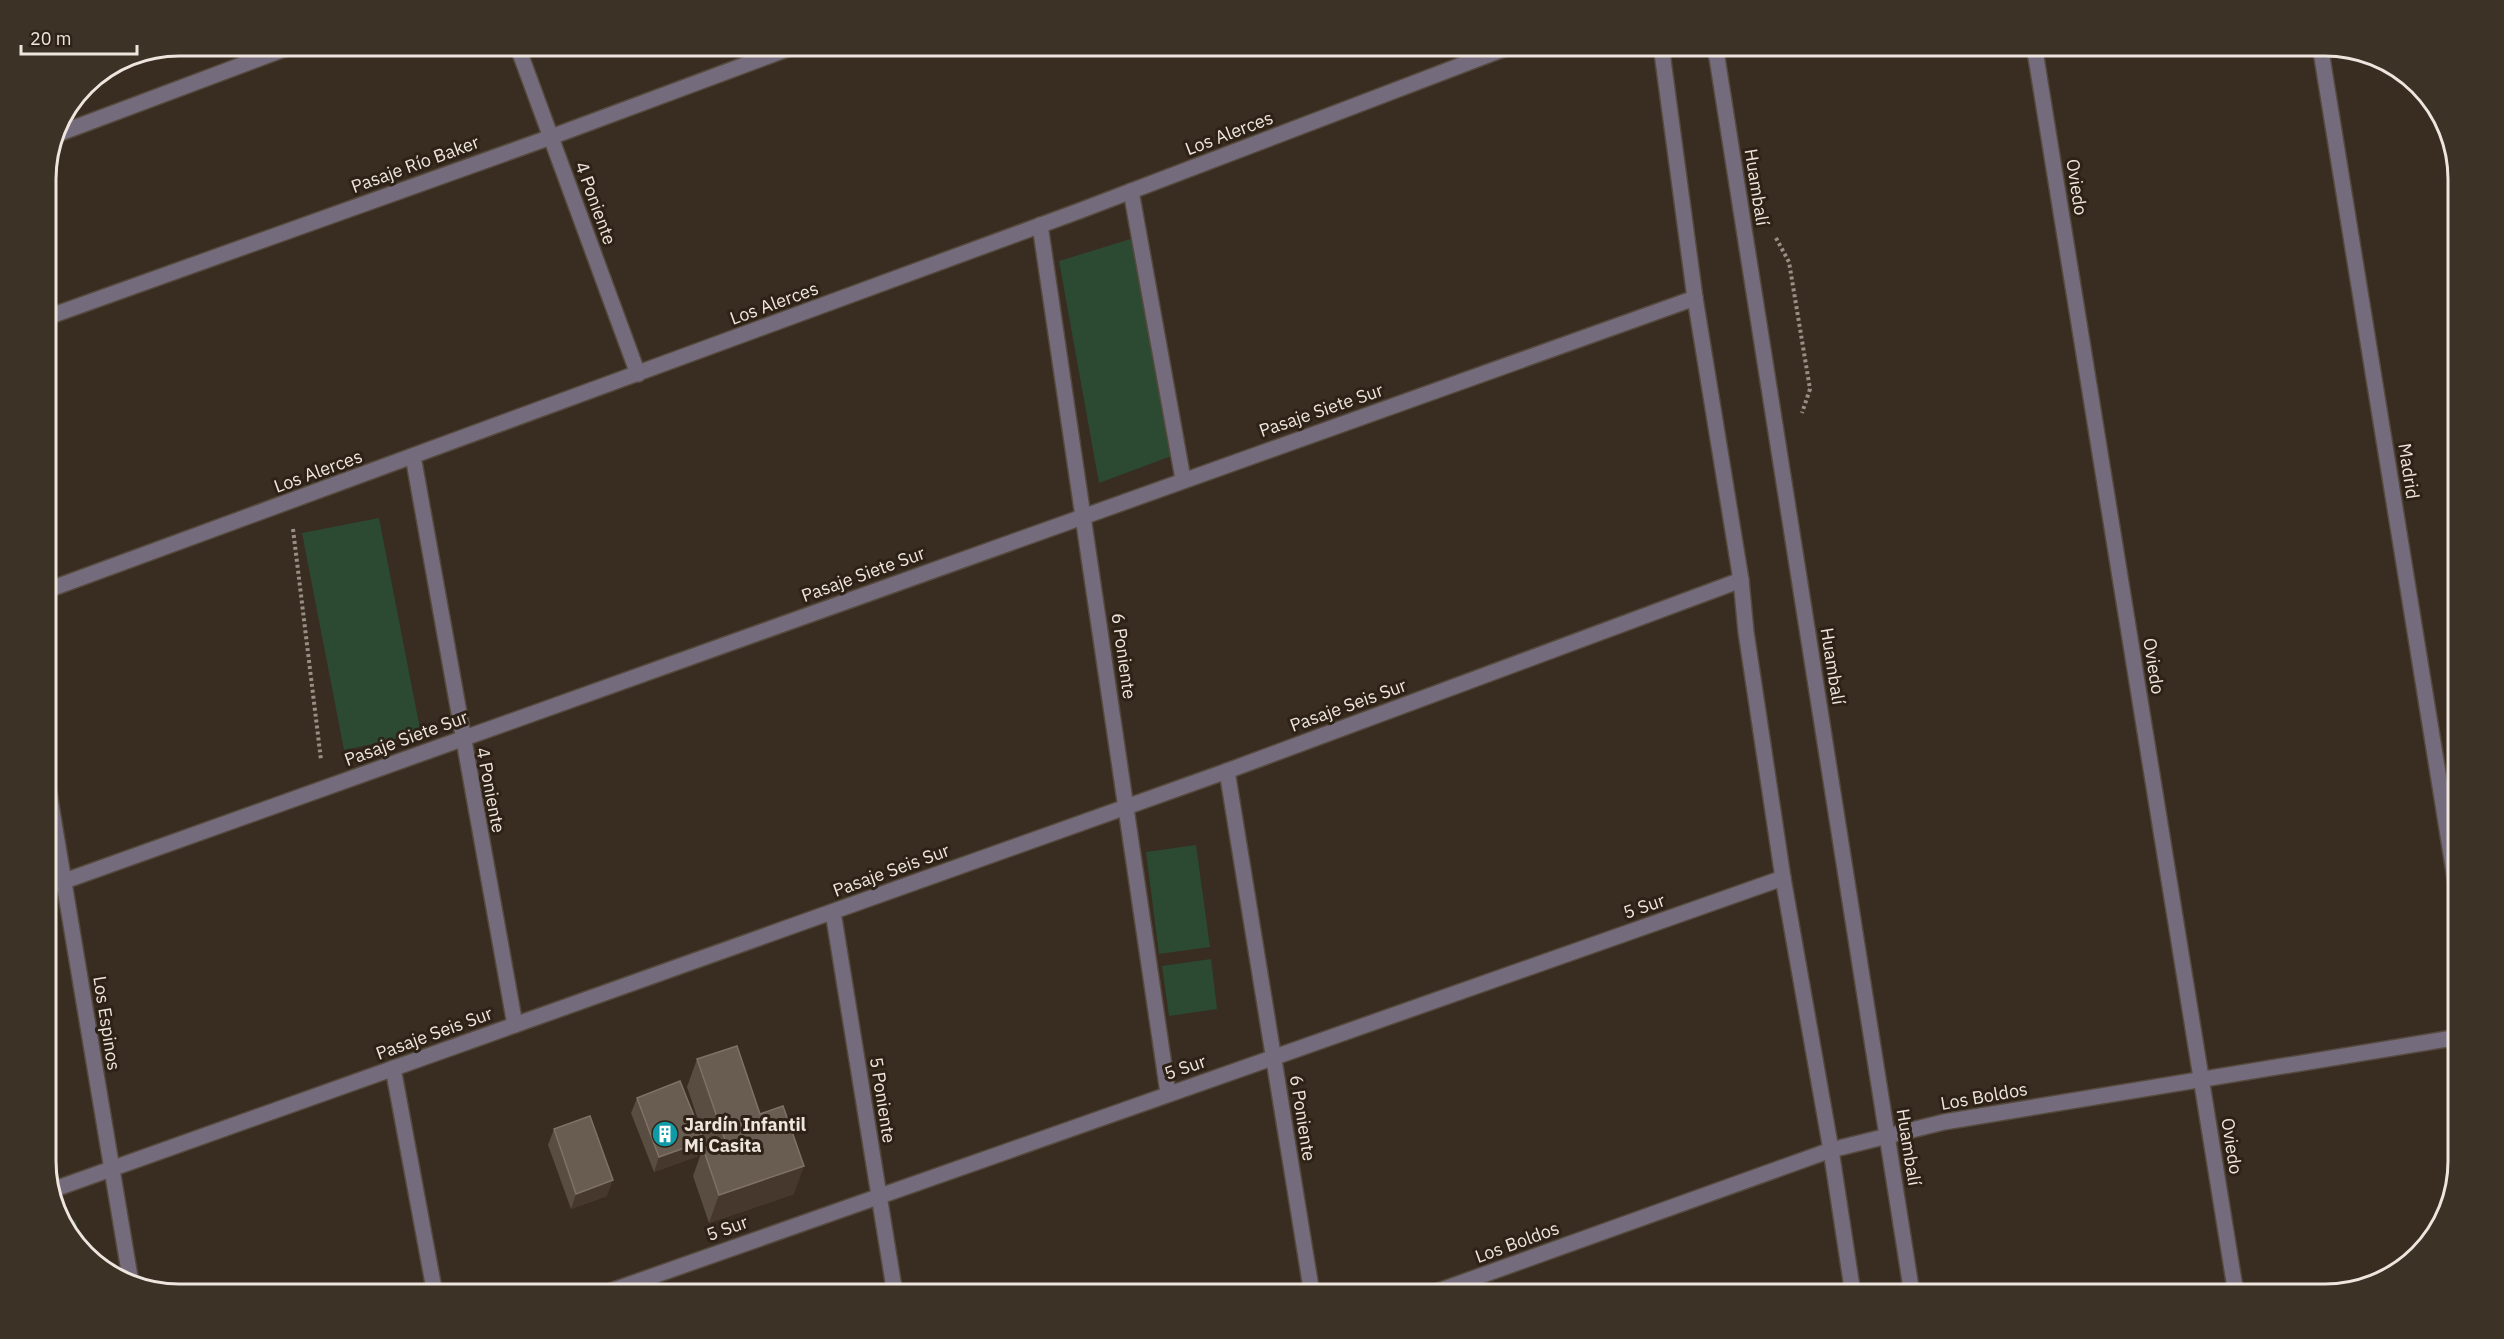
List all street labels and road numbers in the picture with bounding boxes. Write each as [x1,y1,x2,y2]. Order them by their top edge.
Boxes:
street label: Los Alerces [1182,106,1276,160]
street label: Pasaje Río Baker [348,130,483,198]
street label: Huambalí [1740,147,1775,228]
street label: Oviedo [2061,157,2093,217]
street label: 4 Poniente [570,158,622,248]
street label: Los Alerces [727,276,821,330]
street label: Pasaje Siete Sur [1256,378,1387,442]
street label: Madrid [2393,441,2425,501]
street label: Los Alerces [271,444,365,498]
street label: Pasaje Siete Sur [798,541,928,607]
street label: 6 Poniente [1107,612,1141,701]
street label: Huambalí [1816,626,1851,707]
street label: Oviedo [2138,636,2170,696]
street label: Pasaje Seis Sur [1287,673,1410,737]
street label: Pasaje Siete Sur [341,705,471,771]
street label: 4 Poniente [471,745,511,835]
street label: Pasaje Seis Sur [830,838,953,902]
street label: 5 Sur [1620,888,1668,924]
street label: Los Espinos [88,974,126,1072]
street label: Pasaje Seis Sur [373,1001,496,1065]
street label: 5 Sur [1161,1049,1209,1085]
street label: 5 Poniente [865,1055,901,1145]
street label: 6 Poniente [1285,1073,1321,1163]
street label: Los Boldos [1939,1077,2029,1115]
street label: Huambalí [1892,1107,1927,1188]
street label: Oviedo [2216,1116,2248,1176]
street label: 5 Sur [703,1210,751,1246]
street label: Los Boldos [1472,1216,1562,1268]

